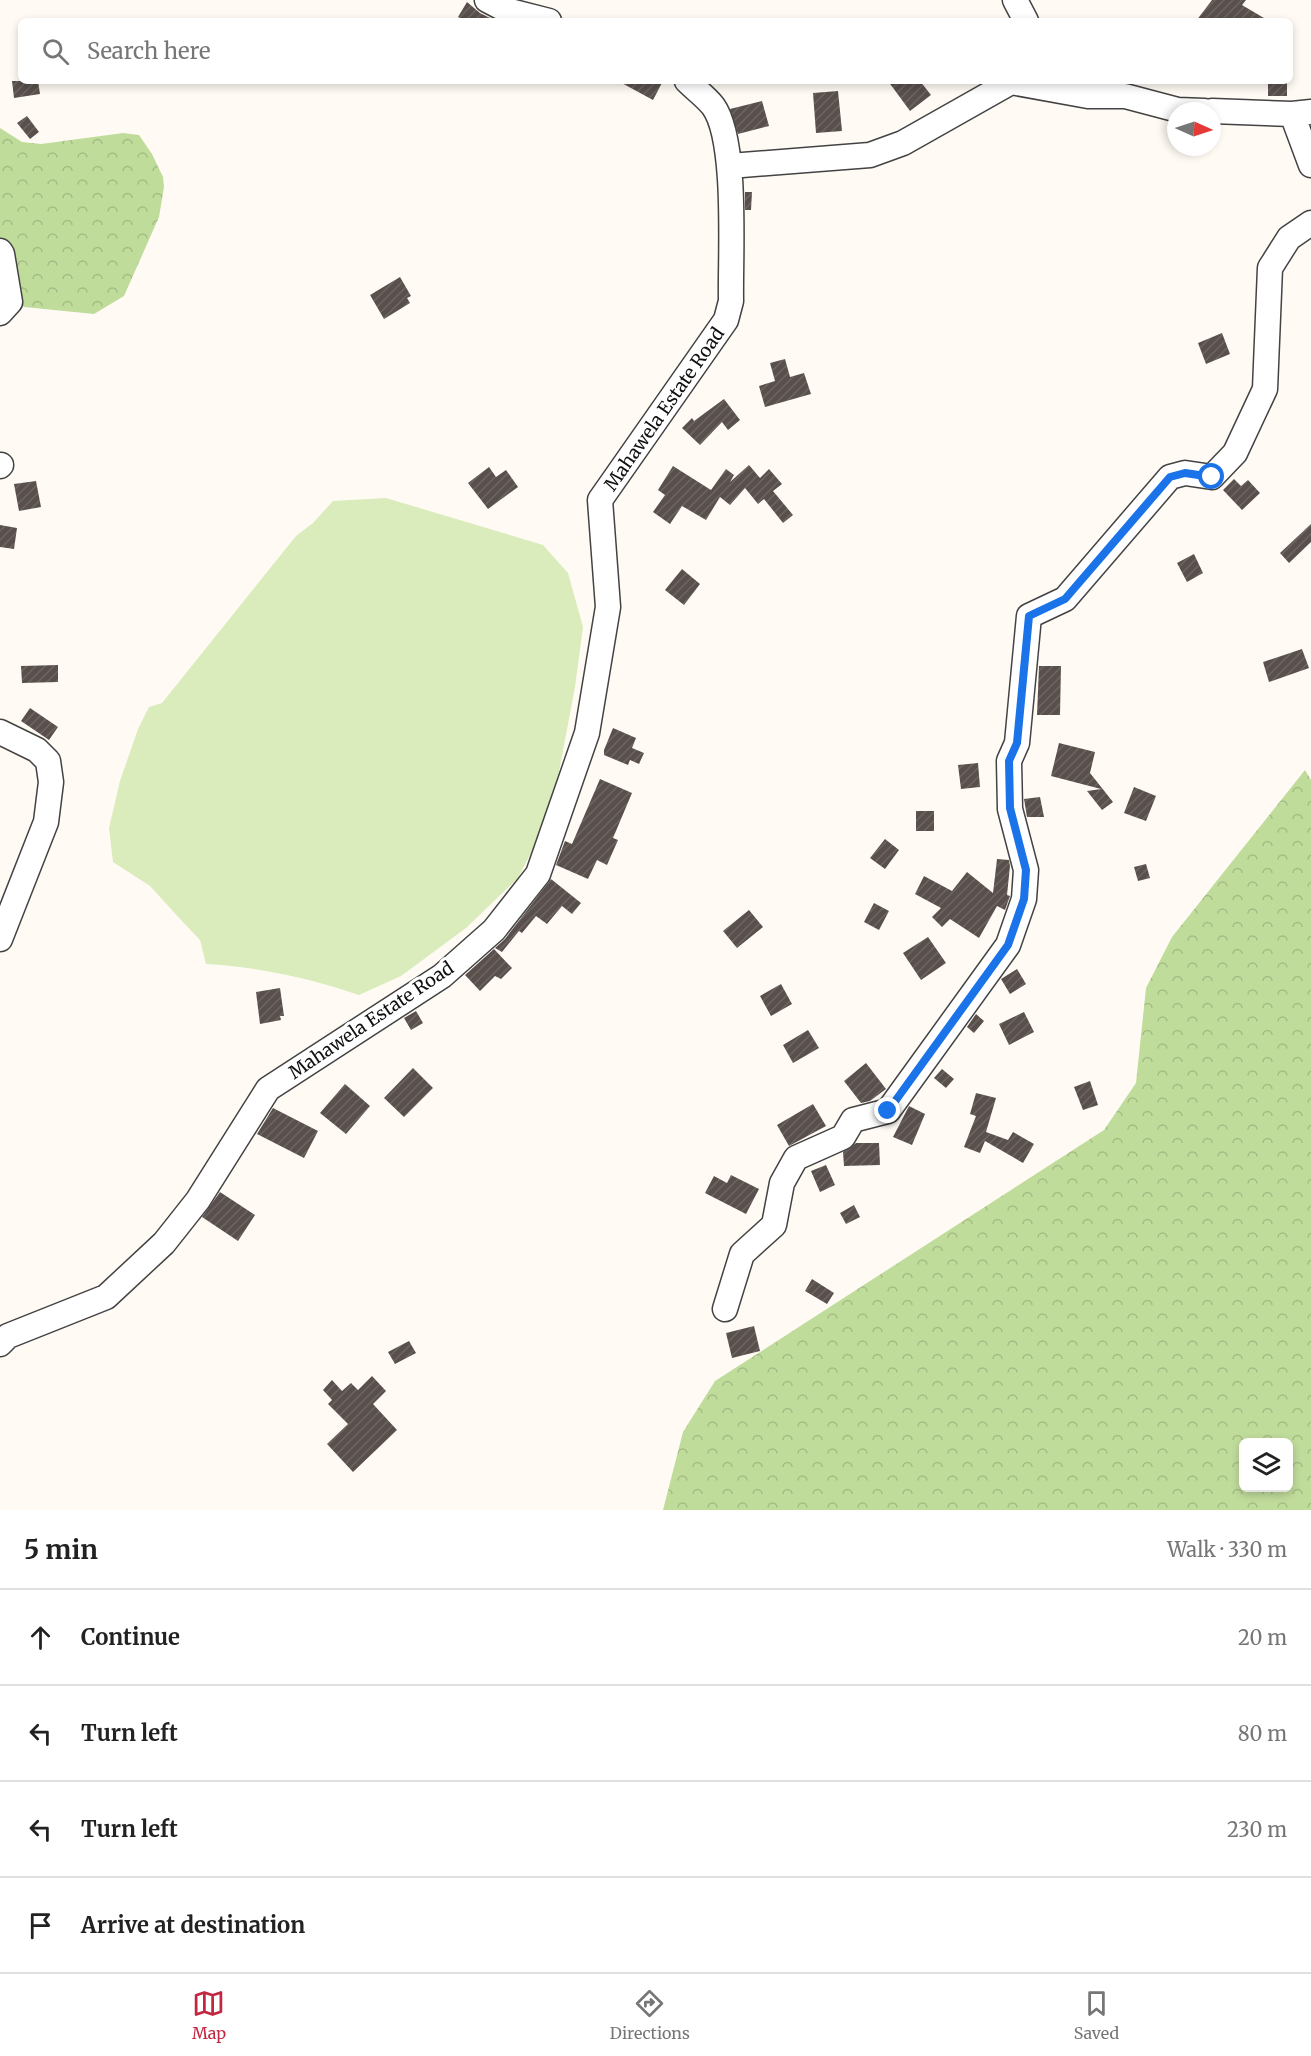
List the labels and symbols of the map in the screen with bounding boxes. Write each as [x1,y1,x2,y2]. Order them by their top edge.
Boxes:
north arrow [1167,102,1221,156]
street label: Mahawela Estate Road [599,323,729,495]
route start [1198,463,1224,489]
street label: Mahawela Estate Road [284,956,458,1084]
route end [874,1097,900,1123]

